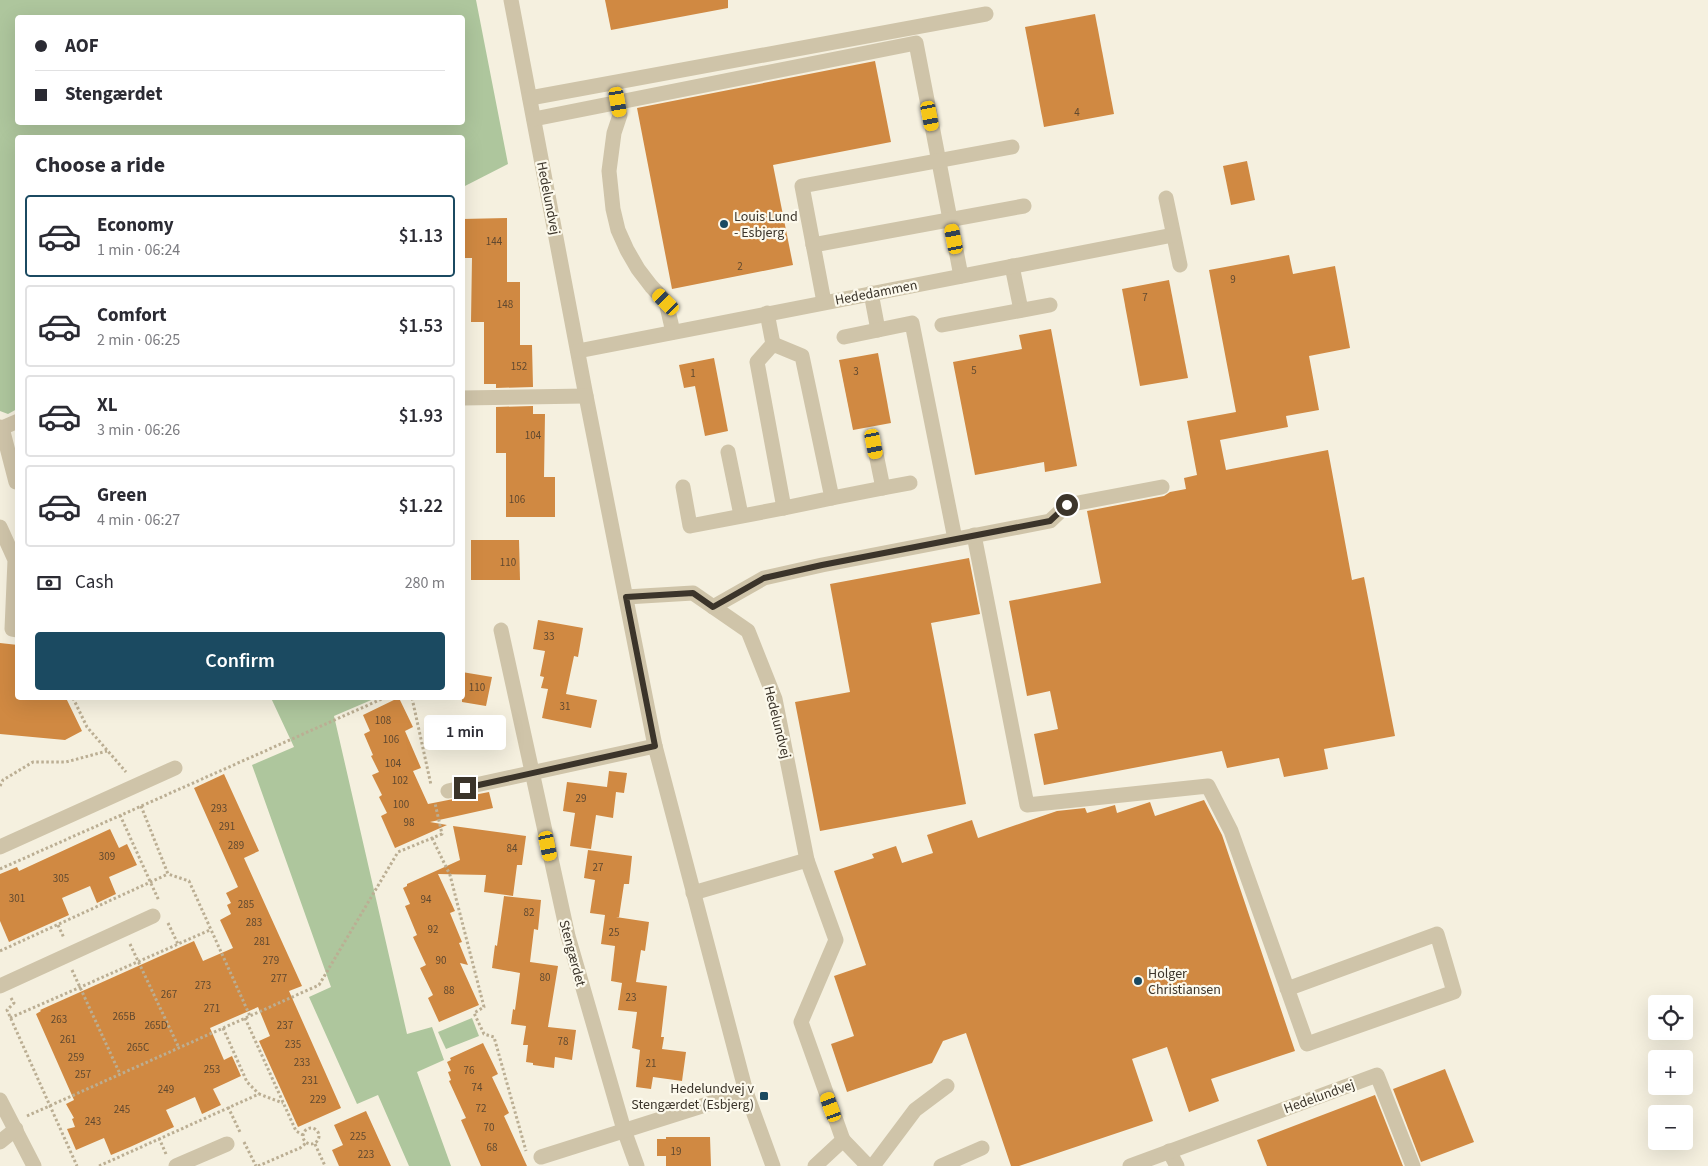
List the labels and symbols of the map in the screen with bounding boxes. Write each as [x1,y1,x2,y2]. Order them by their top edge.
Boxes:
car [608,86,627,118]
car [919,100,940,132]
house number: 4 [1074,105,1080,120]
street label: Hedelundvej [531,160,565,237]
place label: Louis Lund - Esbjerg [734,207,798,243]
marker: Louis Lund - Esbjerg [718,218,730,230]
car [943,223,964,255]
house number: 144 [486,234,503,249]
house number: 2 [737,259,743,274]
house number: 9 [1230,272,1236,287]
street label: Hededammen [833,275,919,311]
car [650,286,681,318]
house number: 7 [1142,290,1148,305]
house number: 148 [497,297,514,312]
house number: 152 [511,359,527,374]
house number: 5 [971,363,977,378]
house number: 3 [853,364,859,379]
house number: 1 [690,366,696,381]
house number: 104 [525,428,542,443]
car [863,428,884,460]
house number: 106 [509,492,526,507]
route start [1056,494,1078,516]
house number: 110 [500,555,516,570]
house number: 33 [544,629,554,644]
house number: 110 [469,680,485,695]
street label: Hedelundvej [758,684,796,761]
house number: 31 [560,699,570,714]
house number: 108 [375,713,392,728]
callout: 1 min [424,716,506,750]
house number: 106 [383,732,400,747]
house number: 104 [385,756,402,771]
house number: 102 [392,773,408,788]
route end [454,777,476,799]
house number: 29 [576,791,586,806]
house number: 100 [393,797,409,812]
house number: 293 [211,801,227,816]
house number: 98 [404,815,415,830]
house number: 291 [219,819,235,834]
car [537,830,558,862]
house number: 289 [228,838,244,853]
house number: 84 [507,841,518,856]
house number: 309 [99,849,115,864]
house number: 27 [593,860,603,875]
house number: 305 [53,871,69,886]
house number: 301 [9,891,25,906]
house number: 94 [421,892,432,907]
house number: 285 [238,897,254,912]
house number: 82 [524,905,534,920]
house number: 283 [246,915,262,930]
street label: Stengærdet [554,918,591,989]
house number: 92 [428,922,438,937]
house number: 25 [609,925,619,940]
house number: 281 [254,934,270,949]
house number: 279 [263,953,279,968]
house number: 90 [436,953,446,968]
place label: Holger Christiansen [1148,964,1221,1000]
house number: 80 [540,970,550,985]
house number: 277 [271,971,287,986]
marker: Holger Christiansen [1132,975,1144,987]
house number: 273 [195,978,211,993]
house number: 88 [444,983,455,998]
house number: 267 [161,987,177,1002]
house number: 23 [626,990,636,1005]
house number: 271 [204,1001,220,1016]
house number: 265B [113,1009,136,1024]
house number: 263 [51,1012,67,1027]
house number: 265D [144,1018,168,1033]
house number: 237 [277,1018,293,1033]
house number: 261 [60,1032,76,1047]
house number: 78 [558,1034,569,1049]
house number: 235 [285,1037,301,1052]
house number: 265C [127,1040,149,1055]
house number: 259 [68,1050,84,1065]
house number: 233 [294,1055,310,1070]
house number: 21 [646,1056,656,1071]
house number: 253 [204,1062,220,1077]
house number: 76 [464,1063,475,1078]
house number: 257 [75,1067,91,1082]
house number: 231 [302,1073,318,1088]
street label: Hedelundvej [1281,1075,1358,1119]
place label: Hedelundvej v Stengærdet (Esbjerg) [631,1079,754,1115]
house number: 74 [472,1080,483,1095]
house number: 249 [158,1082,174,1097]
marker: Hedelundvej v Stengærdet (Esbjerg) [758,1090,770,1102]
car [818,1090,843,1124]
house number: 229 [310,1092,326,1107]
house number: 72 [476,1101,486,1116]
house number: 245 [114,1102,130,1117]
house number: 243 [85,1114,101,1129]
house number: 70 [484,1120,494,1135]
house number: 225 [350,1129,366,1144]
house number: 68 [487,1140,498,1155]
house number: 19 [671,1144,681,1159]
house number: 223 [358,1147,374,1162]

